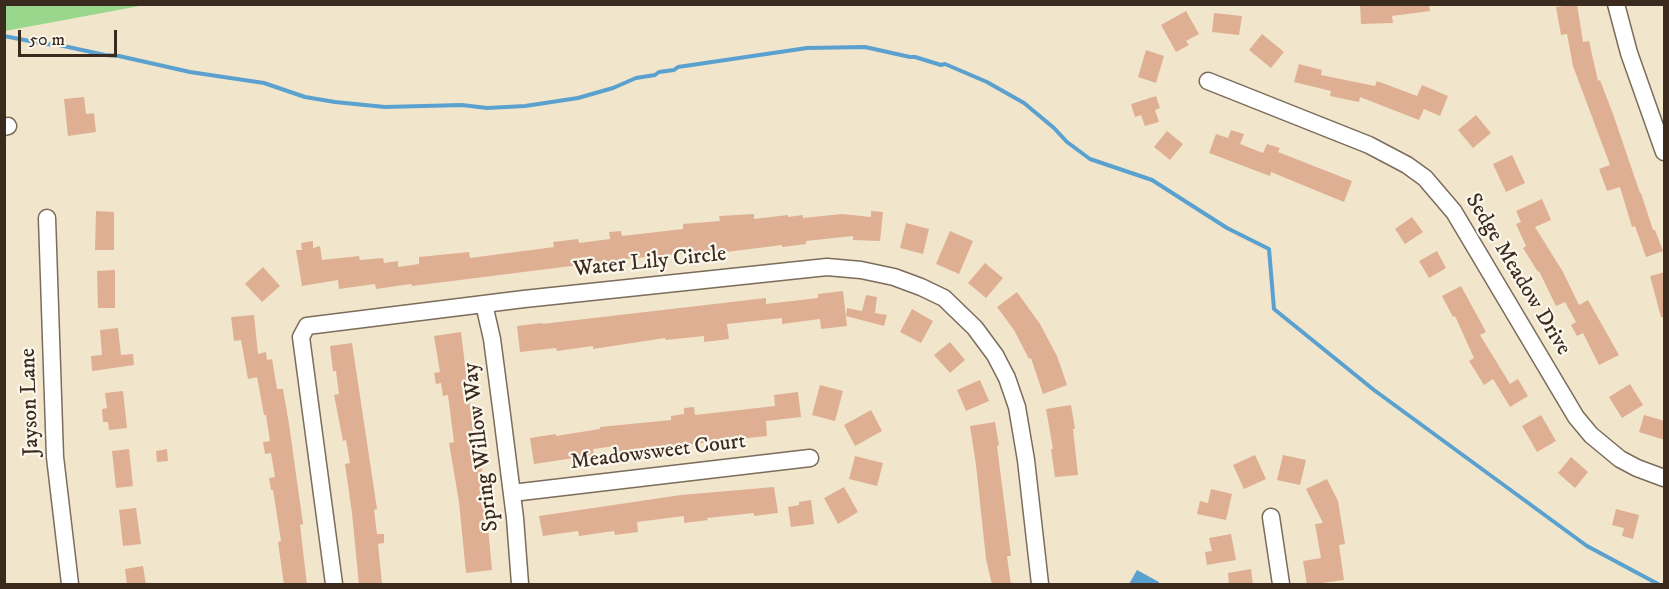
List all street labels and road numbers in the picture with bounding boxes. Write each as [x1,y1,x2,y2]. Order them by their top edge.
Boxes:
street label: Sedge Meadow Drive [1458,189,1576,361]
street label: Water Lily Circle [572,242,728,284]
street label: Jayson Lane [16,348,46,456]
street label: Spring Willow Way [459,361,505,533]
street label: Meadowsweet Court [569,429,747,477]

